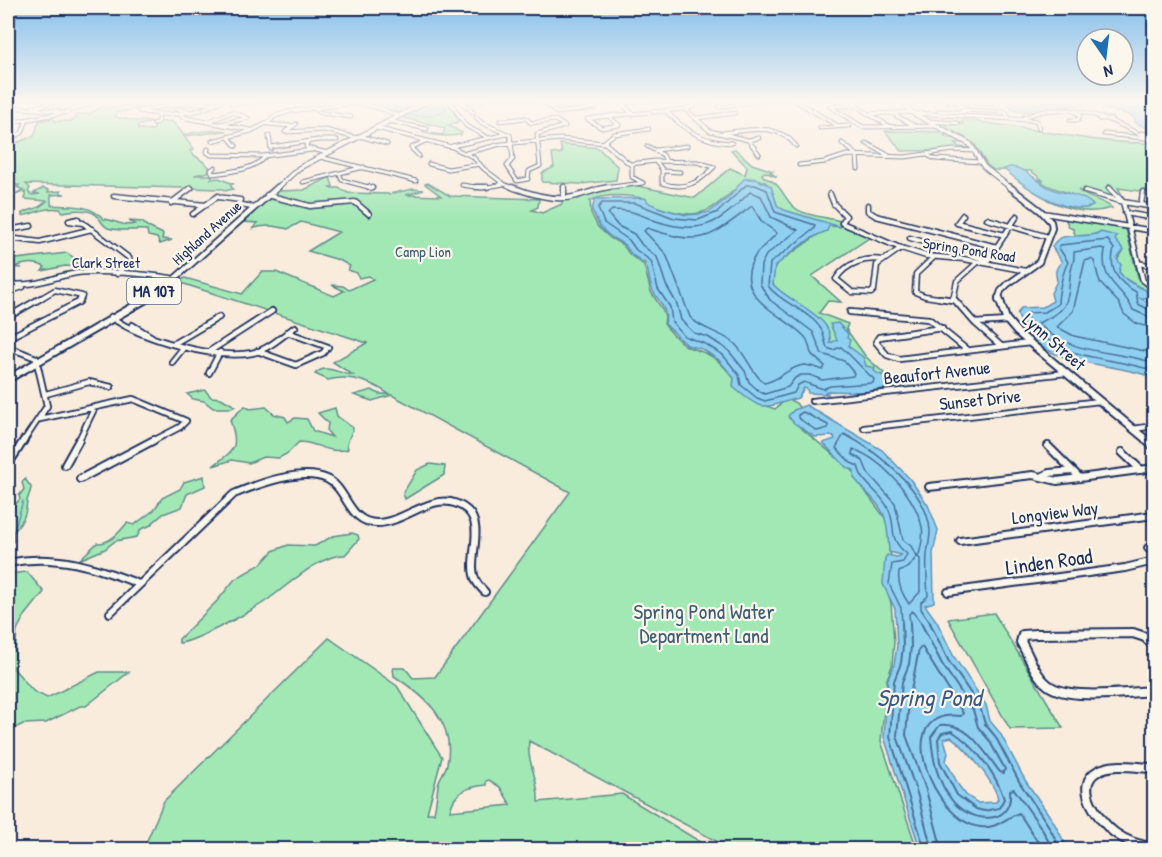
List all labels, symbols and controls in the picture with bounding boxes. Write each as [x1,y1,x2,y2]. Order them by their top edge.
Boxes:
north arrow [1075,27,1135,87]
text: N [1101,60,1115,83]
street label: Highland Avenue [167,196,246,270]
street label: Spring Pond Road [921,232,1017,267]
park label: Camp Lion [395,241,451,262]
street label: Clark Street [72,252,141,273]
road number: MA 107 [127,278,181,304]
street label: Lynn Street [1017,307,1092,377]
street label: Beaufort Avenue [882,354,992,391]
street label: Sunset Drive [938,383,1022,416]
street label: Longview Way [1010,495,1100,530]
street label: Linden Road [1004,541,1094,582]
park label: Spring Pond Water Department Land [634,597,775,650]
water label: Spring Pond [877,681,985,714]

